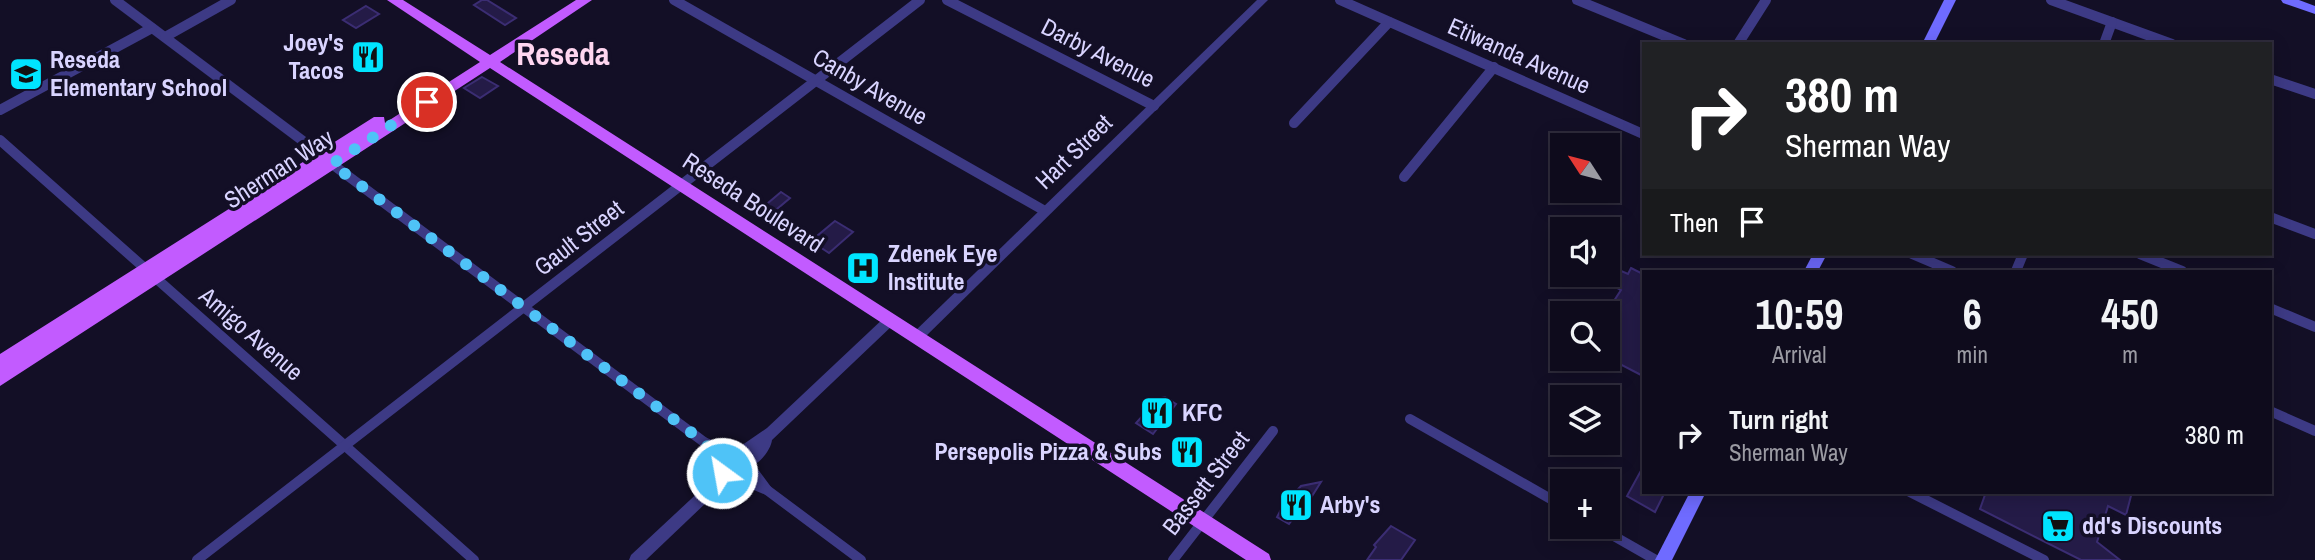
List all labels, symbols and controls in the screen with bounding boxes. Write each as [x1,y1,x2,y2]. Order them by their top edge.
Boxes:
street label: Etiwanda Avenue [1443,9,1596,101]
street label: Darby Avenue [1036,10,1161,94]
place label: Joey's Tacos [284,26,344,86]
district label: Reseda [516,32,610,75]
restaurant icon: Joey's Tacos [349,38,387,76]
street label: Canby Avenue [807,40,934,132]
place label: Reseda Elementary School [50,43,227,103]
school or university icon: Reseda Elementary School [7,55,45,93]
text: 380 m [1785,61,1899,127]
icon: right [1670,70,1761,161]
pin [397,72,457,132]
icon: arrive [408,83,446,121]
street label: Hart Street [1028,106,1119,196]
street label: Sherman Way [218,121,339,215]
text: Sherman Way [1785,124,1950,167]
north arrow [1550,133,1620,203]
map controls [1550,133,1620,539]
street label: Reseda Boulevard [677,145,830,260]
street label: Gault Street [527,192,630,282]
icon: arrive [1733,203,1771,241]
text: Then [1670,205,1719,240]
button: sound [1550,217,1620,287]
place label: Zdenek Eye Institute [888,237,997,297]
hospital icon: Zdenek Eye Institute [844,249,882,287]
street label: Amigo Avenue [192,279,310,387]
text: 10:59 [1755,286,1843,342]
text: 6 [1963,286,1982,342]
text: 450 [2101,286,2159,342]
button: search [1550,301,1620,371]
text: Arrival [1772,339,1827,370]
text: min [1957,339,1988,370]
text: m [2122,339,2138,370]
button: layers [1550,385,1620,455]
restaurant icon: KFC [1138,394,1176,432]
place label: KFC [1182,396,1222,428]
text: Turn right [1729,402,1828,437]
icon: right [1670,416,1708,454]
text: 380 m [2185,417,2244,452]
street label: Bassett Street [1155,423,1256,541]
restaurant icon: Persepolis Pizza & Subs [1168,433,1206,471]
place label: Persepolis Pizza & Subs [934,435,1162,467]
position arrow [685,436,759,510]
text: Sherman Way [1729,437,1848,468]
button: + [1550,469,1620,539]
restaurant icon: Arby's [1277,486,1315,524]
place label: Arby's [1320,488,1381,520]
supermarket icon: dd's Discounts [2039,507,2077,545]
place label: dd's Discounts [2082,509,2222,541]

